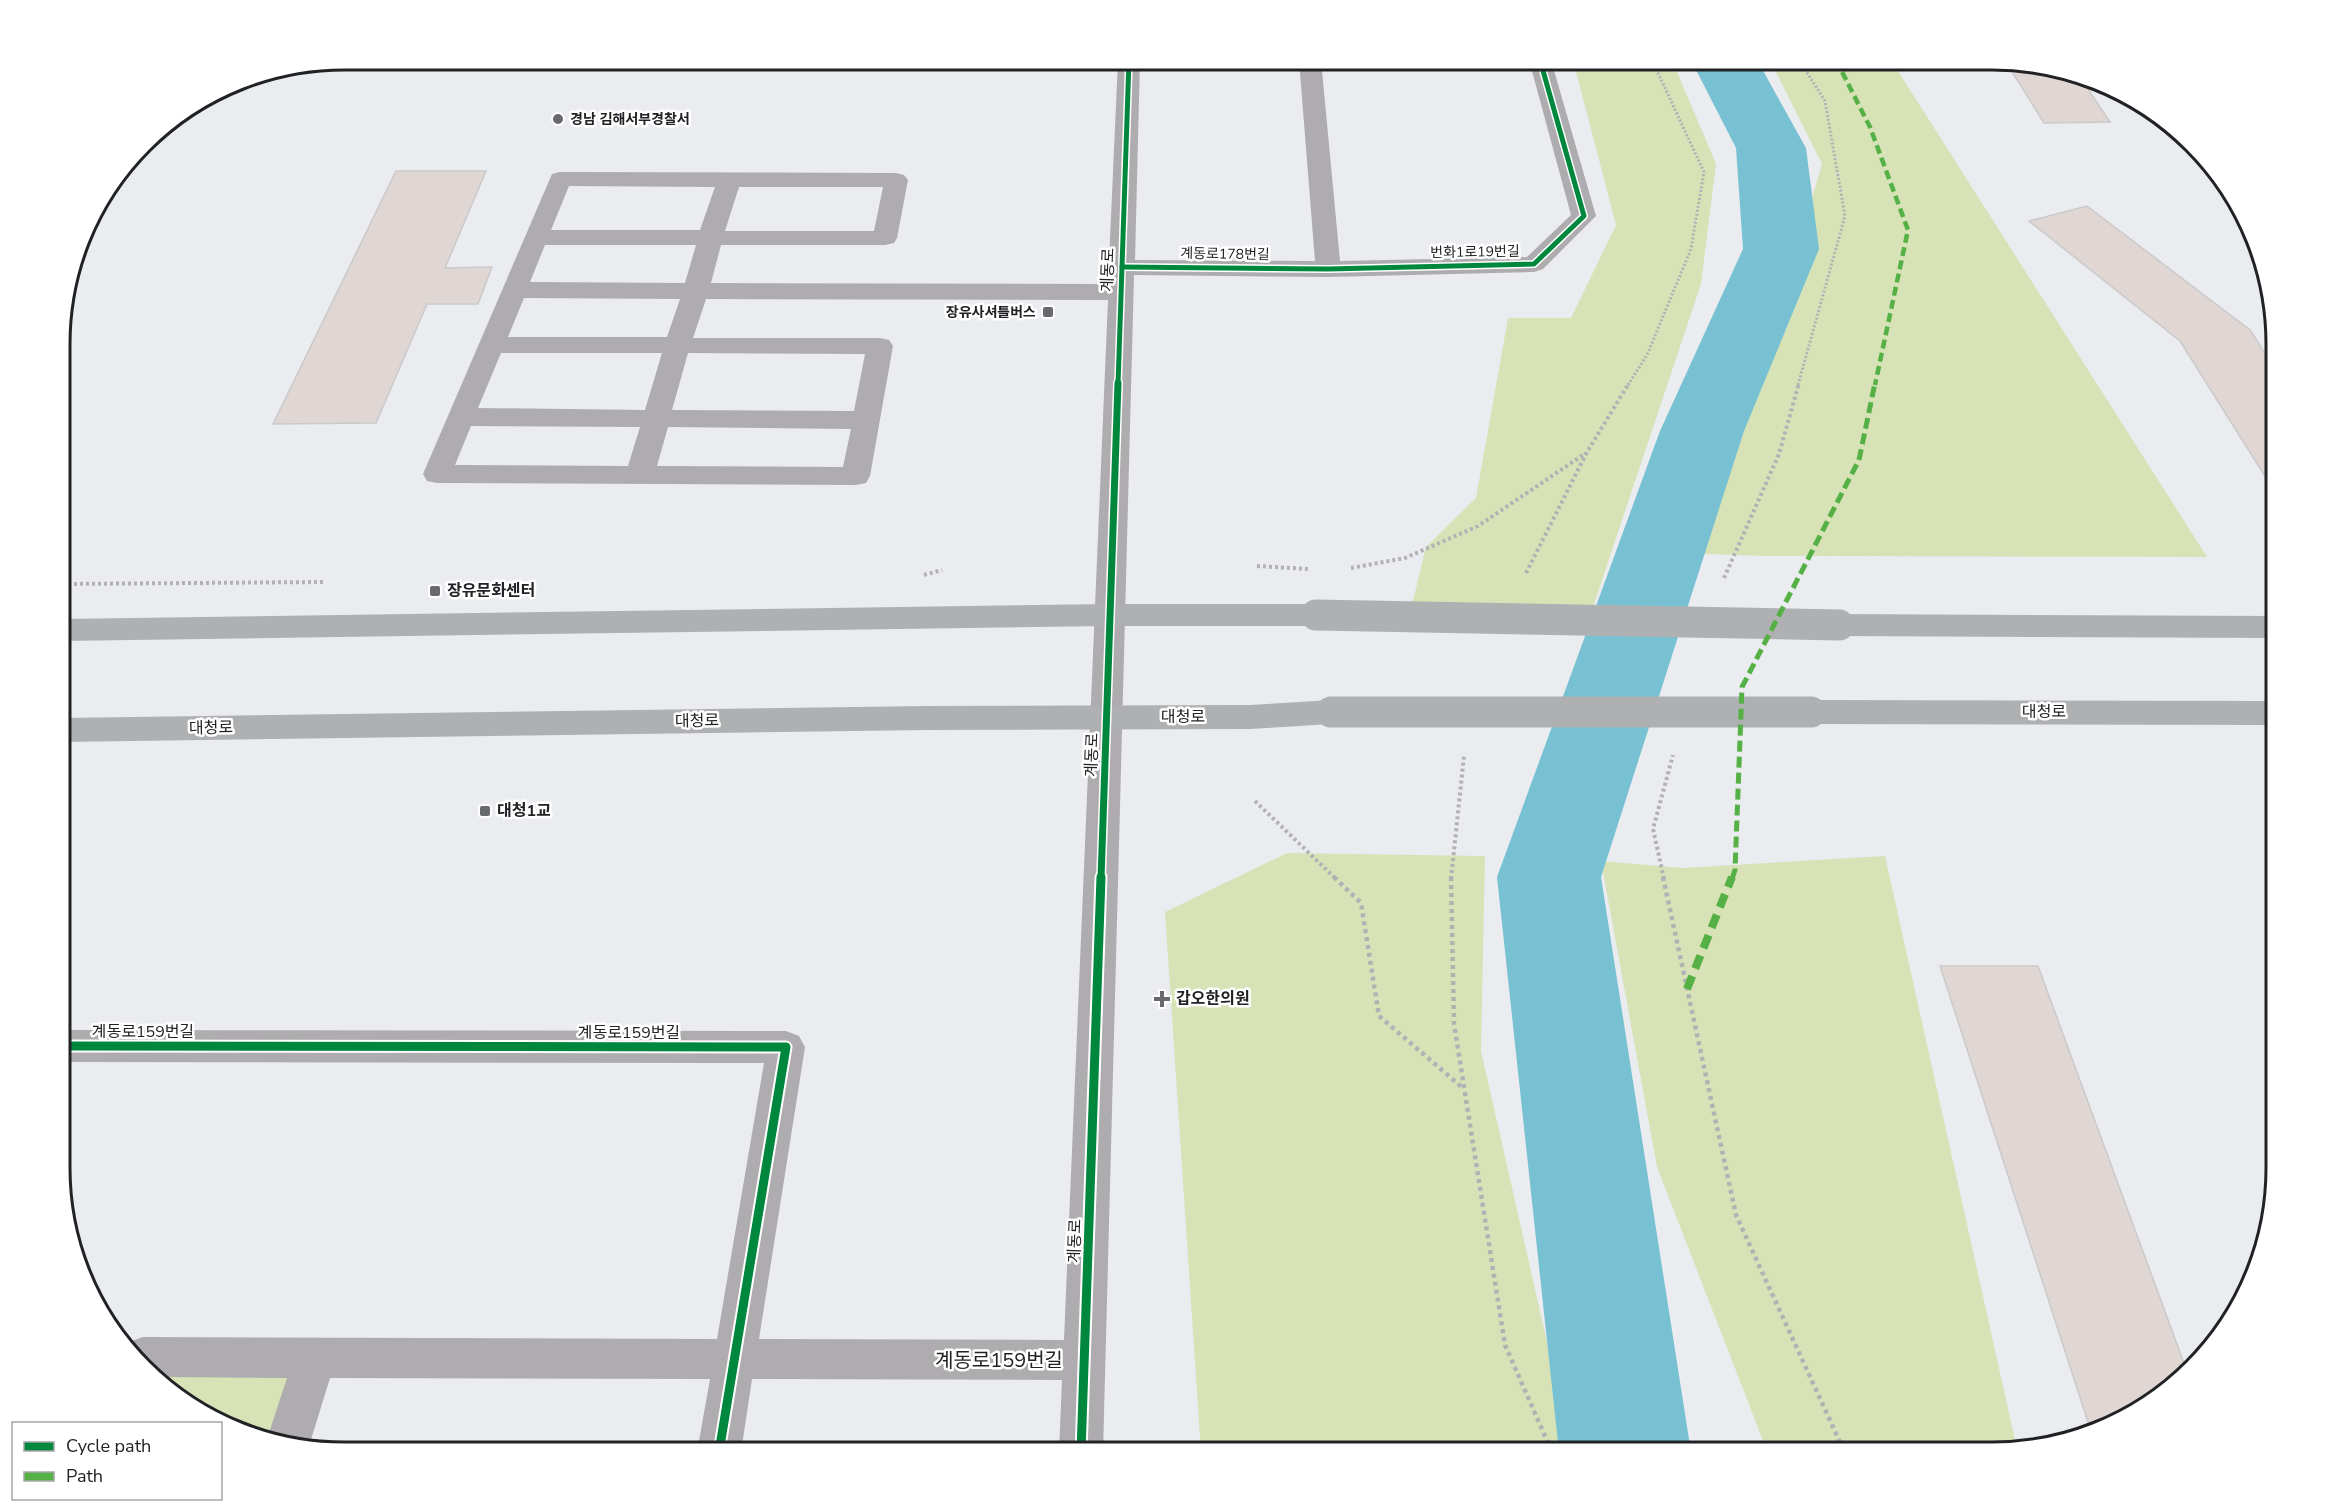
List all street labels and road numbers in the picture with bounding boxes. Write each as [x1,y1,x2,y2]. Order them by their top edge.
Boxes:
street label: 번화1로19번길 [1430,242,1520,262]
street label: 계동로178번길 [1180,244,1270,264]
street label: 계동로 [1096,247,1120,292]
street label: 대청로 [2022,701,2066,723]
street label: 대청로 [1161,706,1205,728]
street label: 대청로 [675,710,720,732]
street label: 대청로 [189,717,234,739]
street label: 계동로 [1080,732,1104,777]
street label: 계동로159번길 [92,1021,194,1043]
street label: 계동로159번길 [578,1022,680,1044]
street label: 계동로 [1063,1218,1087,1263]
street label: 계동로159번길 [935,1347,1063,1374]

